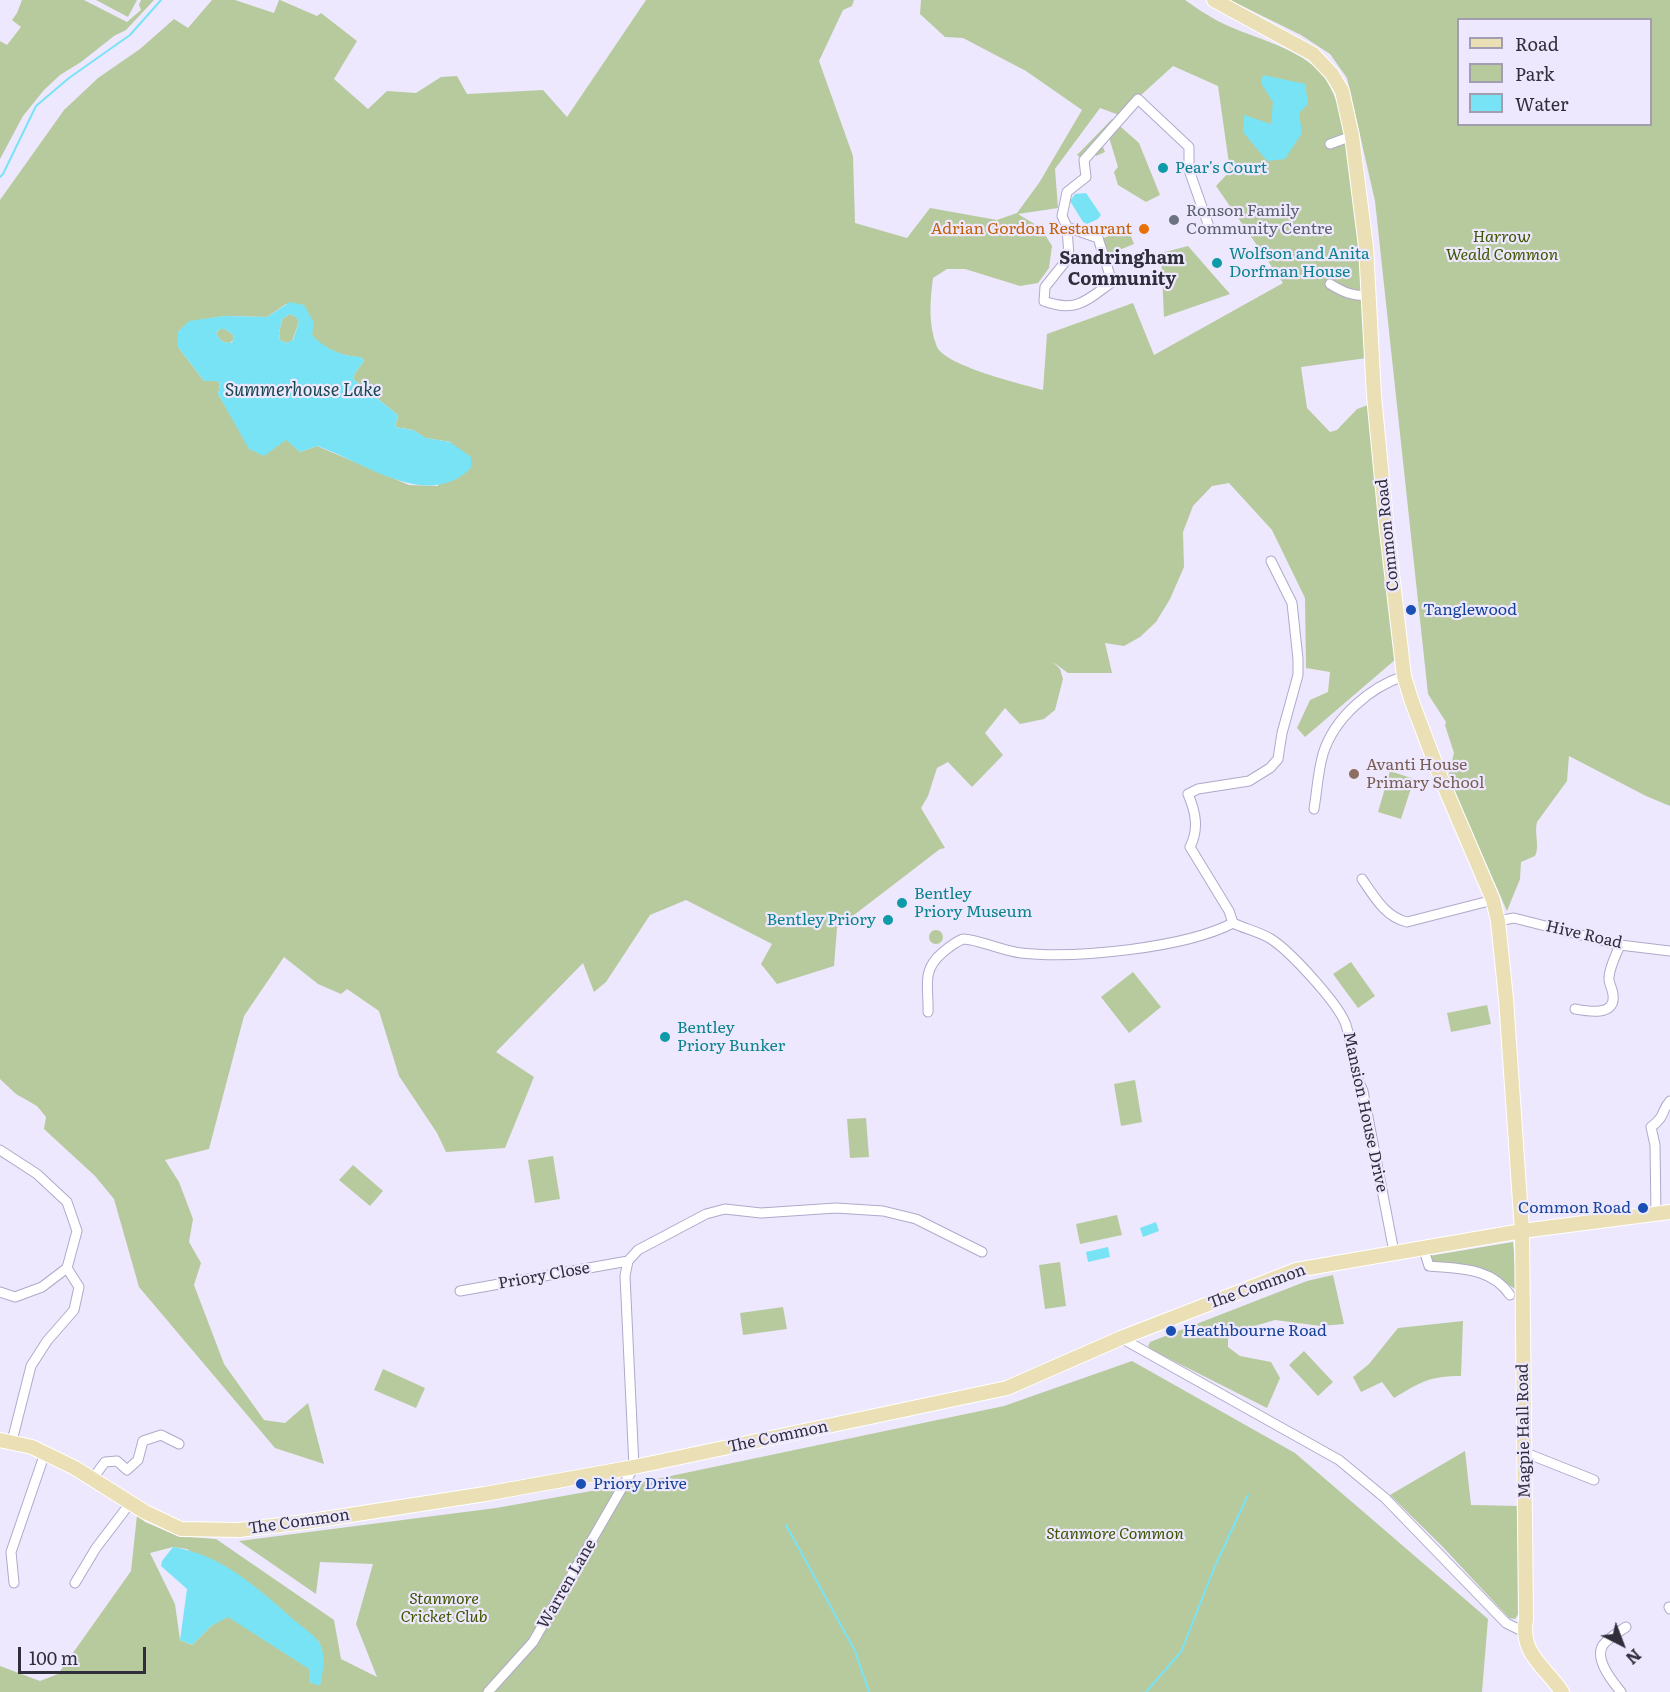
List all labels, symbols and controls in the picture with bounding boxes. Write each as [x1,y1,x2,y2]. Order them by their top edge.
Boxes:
legend [1457,18,1652,126]
text: Road [1515,30,1559,57]
text: Park [1515,60,1554,87]
text: Water [1515,90,1568,117]
place label: Pear's Court [1175,158,1267,178]
marker: Pear's Court [1156,161,1170,175]
place label: Ronson Family Community Centre [1186,201,1333,239]
marker: Ronson Family Community Centre [1167,213,1181,227]
place label: Adrian Gordon Restaurant [931,219,1132,239]
marker: Adrian Gordon Restaurant [1137,222,1151,236]
park label: Harrow Weald Common [1446,227,1558,265]
place label: Wolfson and Anita Dorfman House [1229,244,1370,282]
district label: Sandringham Community [1059,248,1185,290]
marker: Wolfson and Anita Dorfman House [1210,256,1224,270]
water label: Summerhouse Lake [225,380,381,402]
street label: Common Road [1373,478,1403,592]
place label: Tanglewood [1423,600,1517,620]
marker: Tanglewood [1404,603,1418,617]
place label: Avanti House Primary School [1366,755,1484,793]
marker: Avanti House Primary School [1347,767,1361,781]
place label: Bentley Priory Museum [914,884,1032,922]
marker: Bentley Priory Museum [895,896,909,910]
place label: Bentley Priory [767,910,876,930]
marker: Bentley Priory [881,913,895,927]
street label: Hive Road [1544,917,1624,953]
place label: Bentley Priory Bunker [677,1018,785,1056]
marker: Bentley Priory Bunker [658,1030,672,1044]
street label: Mansion House Drive [1339,1030,1391,1194]
place label: Common Road [1518,1198,1631,1218]
marker: Common Road [1636,1201,1650,1215]
street label: Priory Close [497,1259,591,1293]
street label: The Common [1206,1261,1308,1313]
place label: Heathbourne Road [1183,1321,1327,1341]
marker: Heathbourne Road [1164,1324,1178,1338]
street label: Magpie Hall Road [1513,1363,1535,1499]
street label: The Common [726,1417,830,1457]
place label: Priory Drive [593,1474,687,1494]
marker: Priory Drive [574,1477,588,1491]
street label: The Common [247,1505,351,1539]
park label: Stanmore Common [1046,1524,1184,1544]
street label: Warren Lane [534,1536,600,1632]
park label: Stanmore Cricket Club [400,1589,488,1627]
north arrow [1592,1614,1652,1674]
scale bar [21,1635,148,1673]
text: 100 m [29,1644,78,1671]
text: N [1621,1644,1647,1671]

